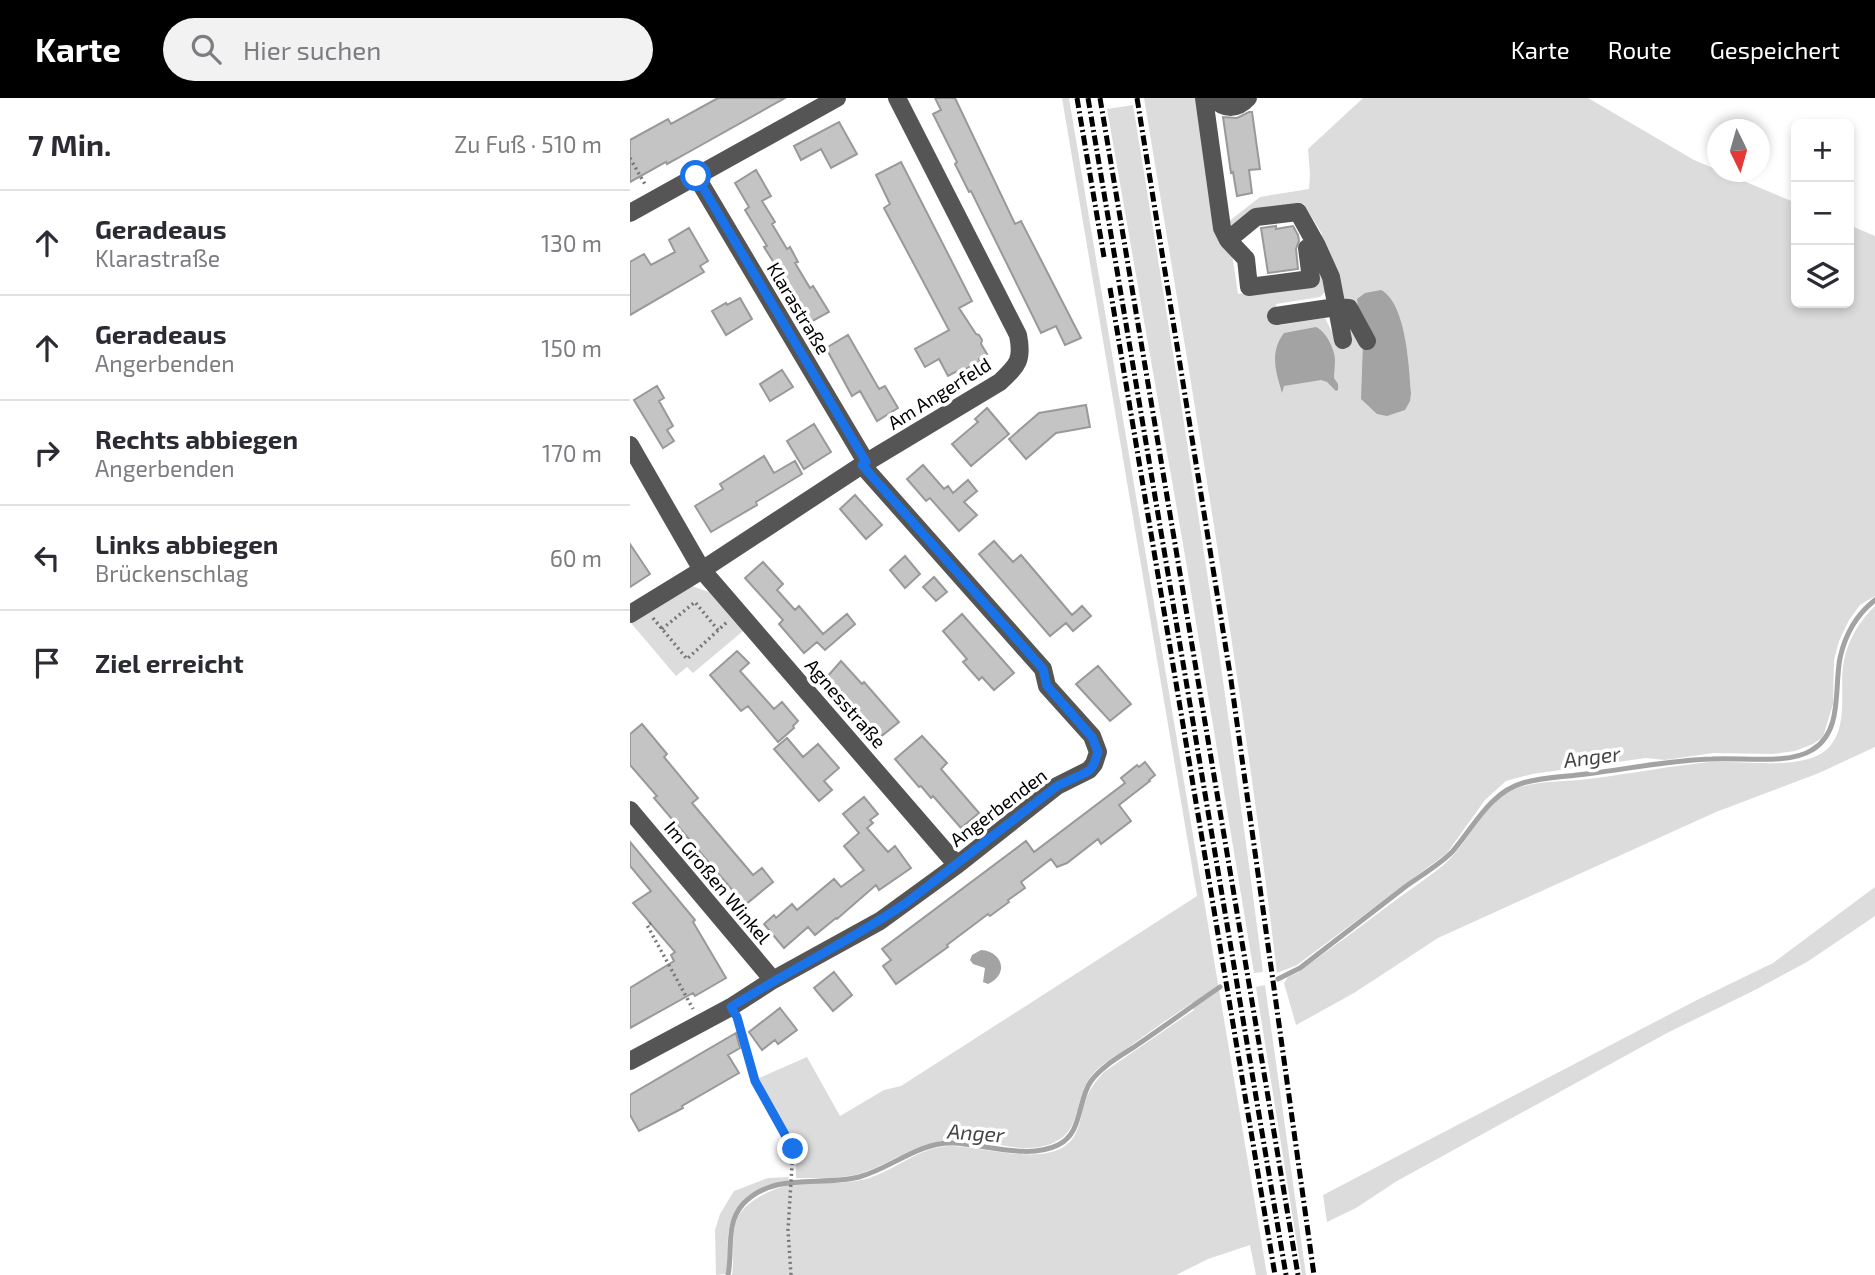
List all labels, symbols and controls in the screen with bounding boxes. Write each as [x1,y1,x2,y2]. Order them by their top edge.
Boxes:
search box [163,18,653,81]
text: Karte [35,29,121,69]
icon: search [187,30,225,68]
text: Hier suchen [243,34,381,65]
text: Karte [1511,35,1570,64]
text: Route [1608,35,1672,64]
text: Gespeichert [1710,35,1840,64]
north arrow [1707,119,1770,182]
map controls [1791,119,1854,308]
button: + [1791,119,1854,182]
text: 7 Min. [28,126,111,162]
text: Zu Fuß · 510 m [454,130,602,158]
route start [680,160,711,191]
button: − [1791,182,1854,245]
text: Geradeaus [95,213,227,244]
icon: ahead [28,224,66,262]
text: 130 m [541,229,602,257]
text: Klarastraße [95,244,220,272]
button: layers [1791,245,1854,308]
street label: Klarastraße [763,258,835,358]
text: Geradeaus [95,318,227,349]
icon: ahead [28,329,66,367]
text: 150 m [541,334,602,362]
text: Angerbenden [95,349,235,377]
street label: Am Angerfeld [883,352,995,434]
text: Rechts abbiegen [95,423,298,454]
icon: right [28,434,66,472]
text: 170 m [542,439,602,467]
text: Angerbenden [95,454,235,482]
text: Links abbiegen [95,528,279,559]
icon: left [28,539,66,577]
text: 60 m [550,544,602,572]
text: Brückenschlag [95,559,249,587]
icon: arrive [28,644,66,682]
text: Ziel erreicht [95,647,244,678]
street label: Agnesstraße [801,653,891,753]
water label: Anger [1561,740,1622,772]
street label: Angerbenden [945,763,1051,851]
street label: Im Großen Winkel [660,816,776,948]
water label: Anger [946,1117,1006,1146]
route end [777,1133,808,1164]

